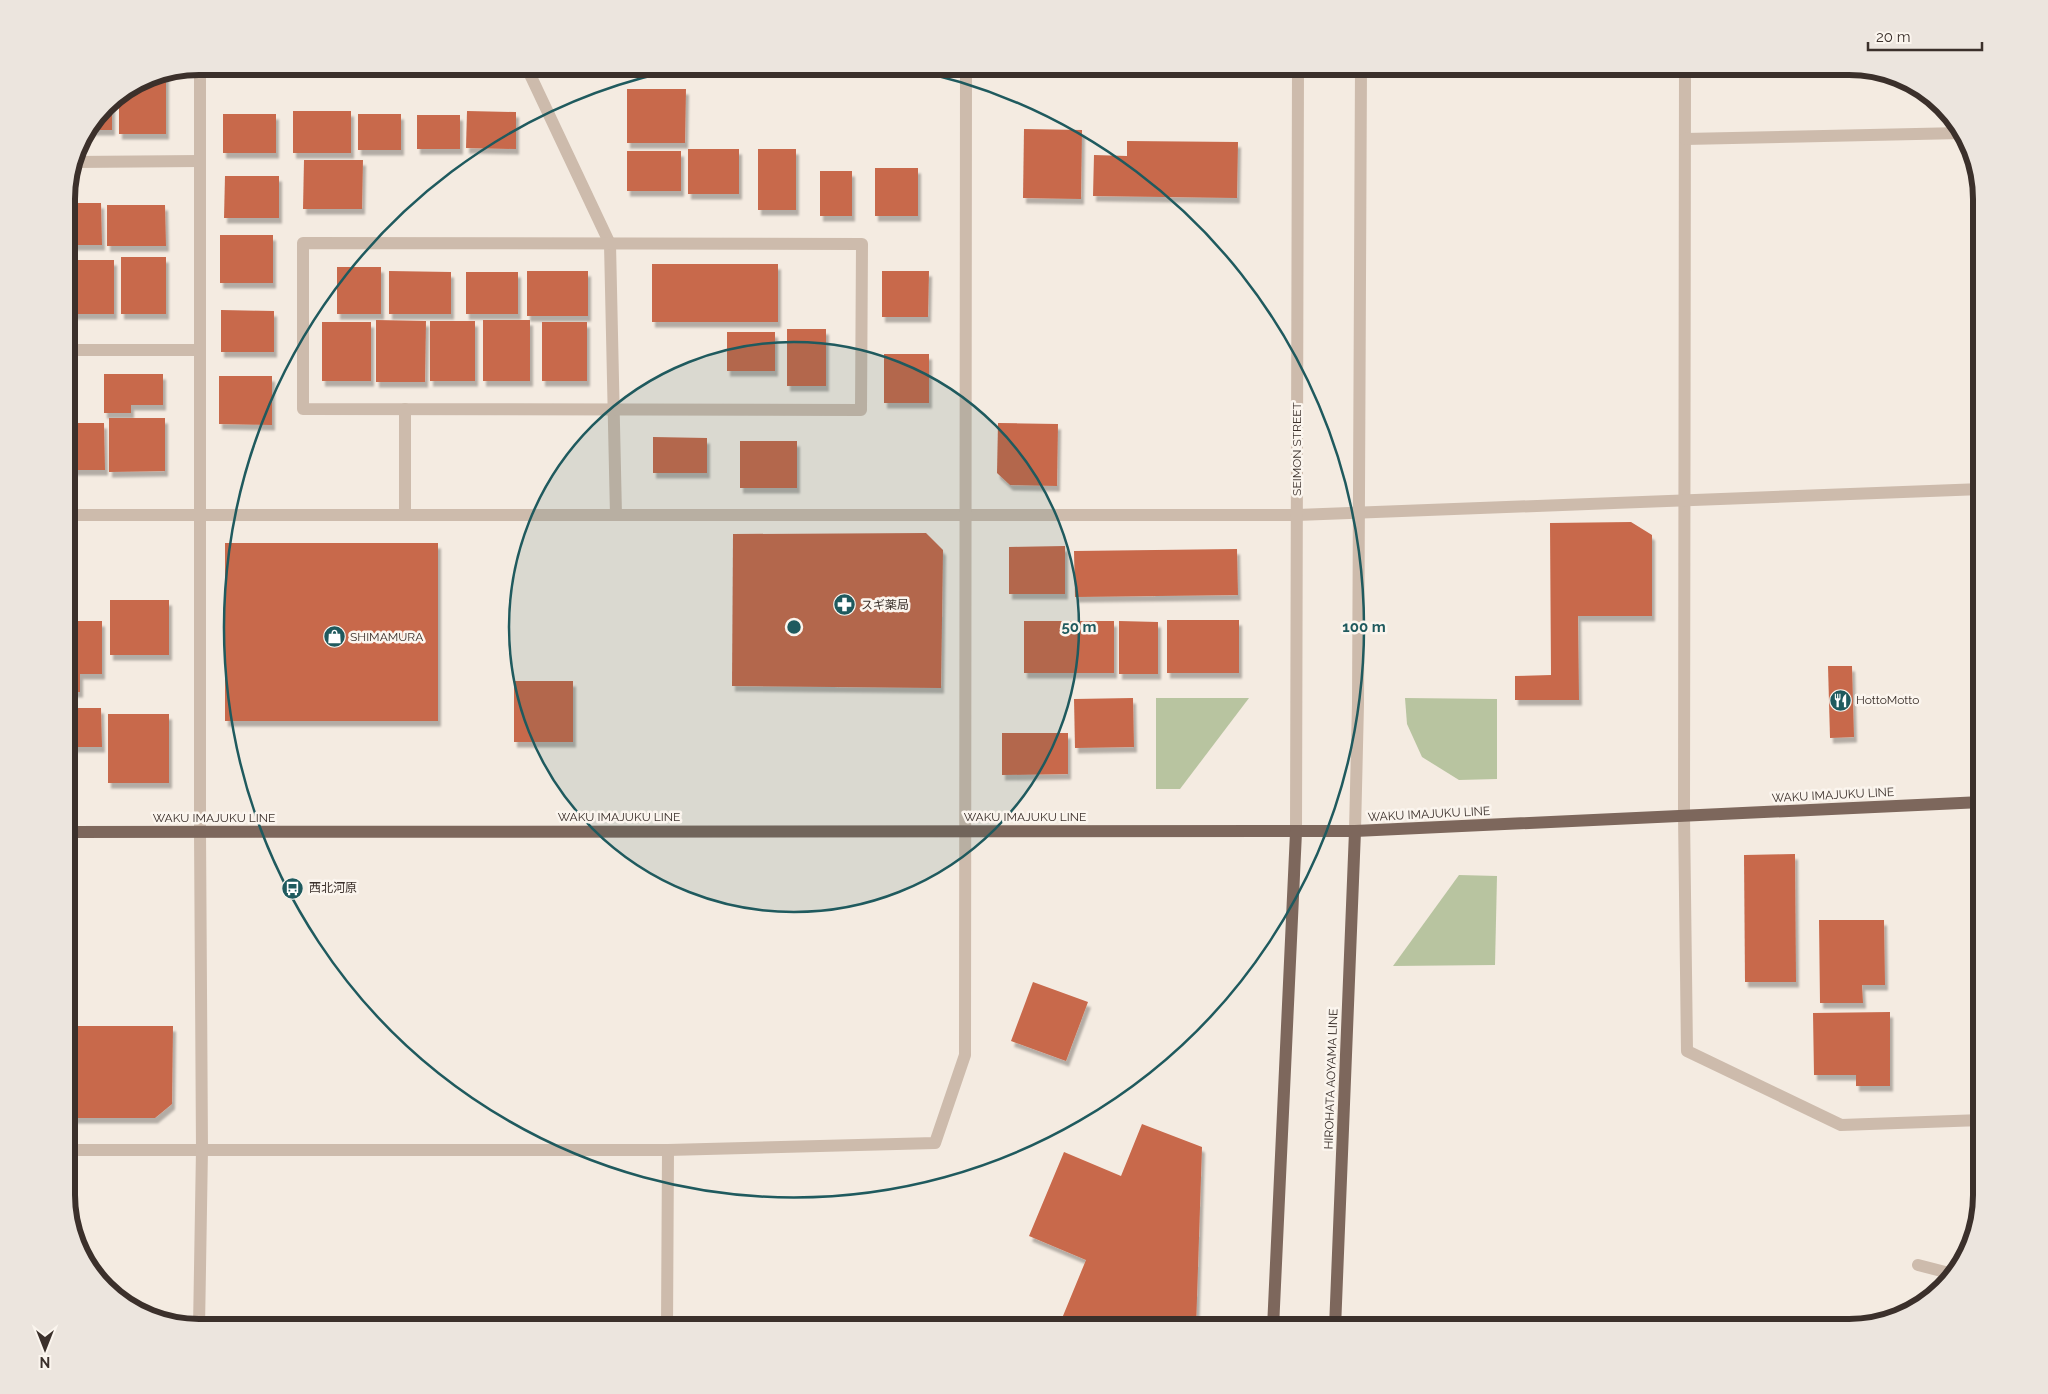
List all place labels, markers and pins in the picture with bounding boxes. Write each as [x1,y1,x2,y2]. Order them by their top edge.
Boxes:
pharmacy icon: スギ薬局 [833,593,857,617]
place label: スギ薬局 [861,598,909,612]
centre of rings [785,618,803,636]
shop icon: SHIMAMURA [322,625,346,649]
place label: SHIMAMURA [350,630,423,644]
restaurant icon: HottoMotto [1828,688,1852,712]
place label: HottoMotto [1856,693,1919,707]
bus stop icon: 西北河原 [281,876,305,900]
place label: 西北河原 [309,881,357,895]

